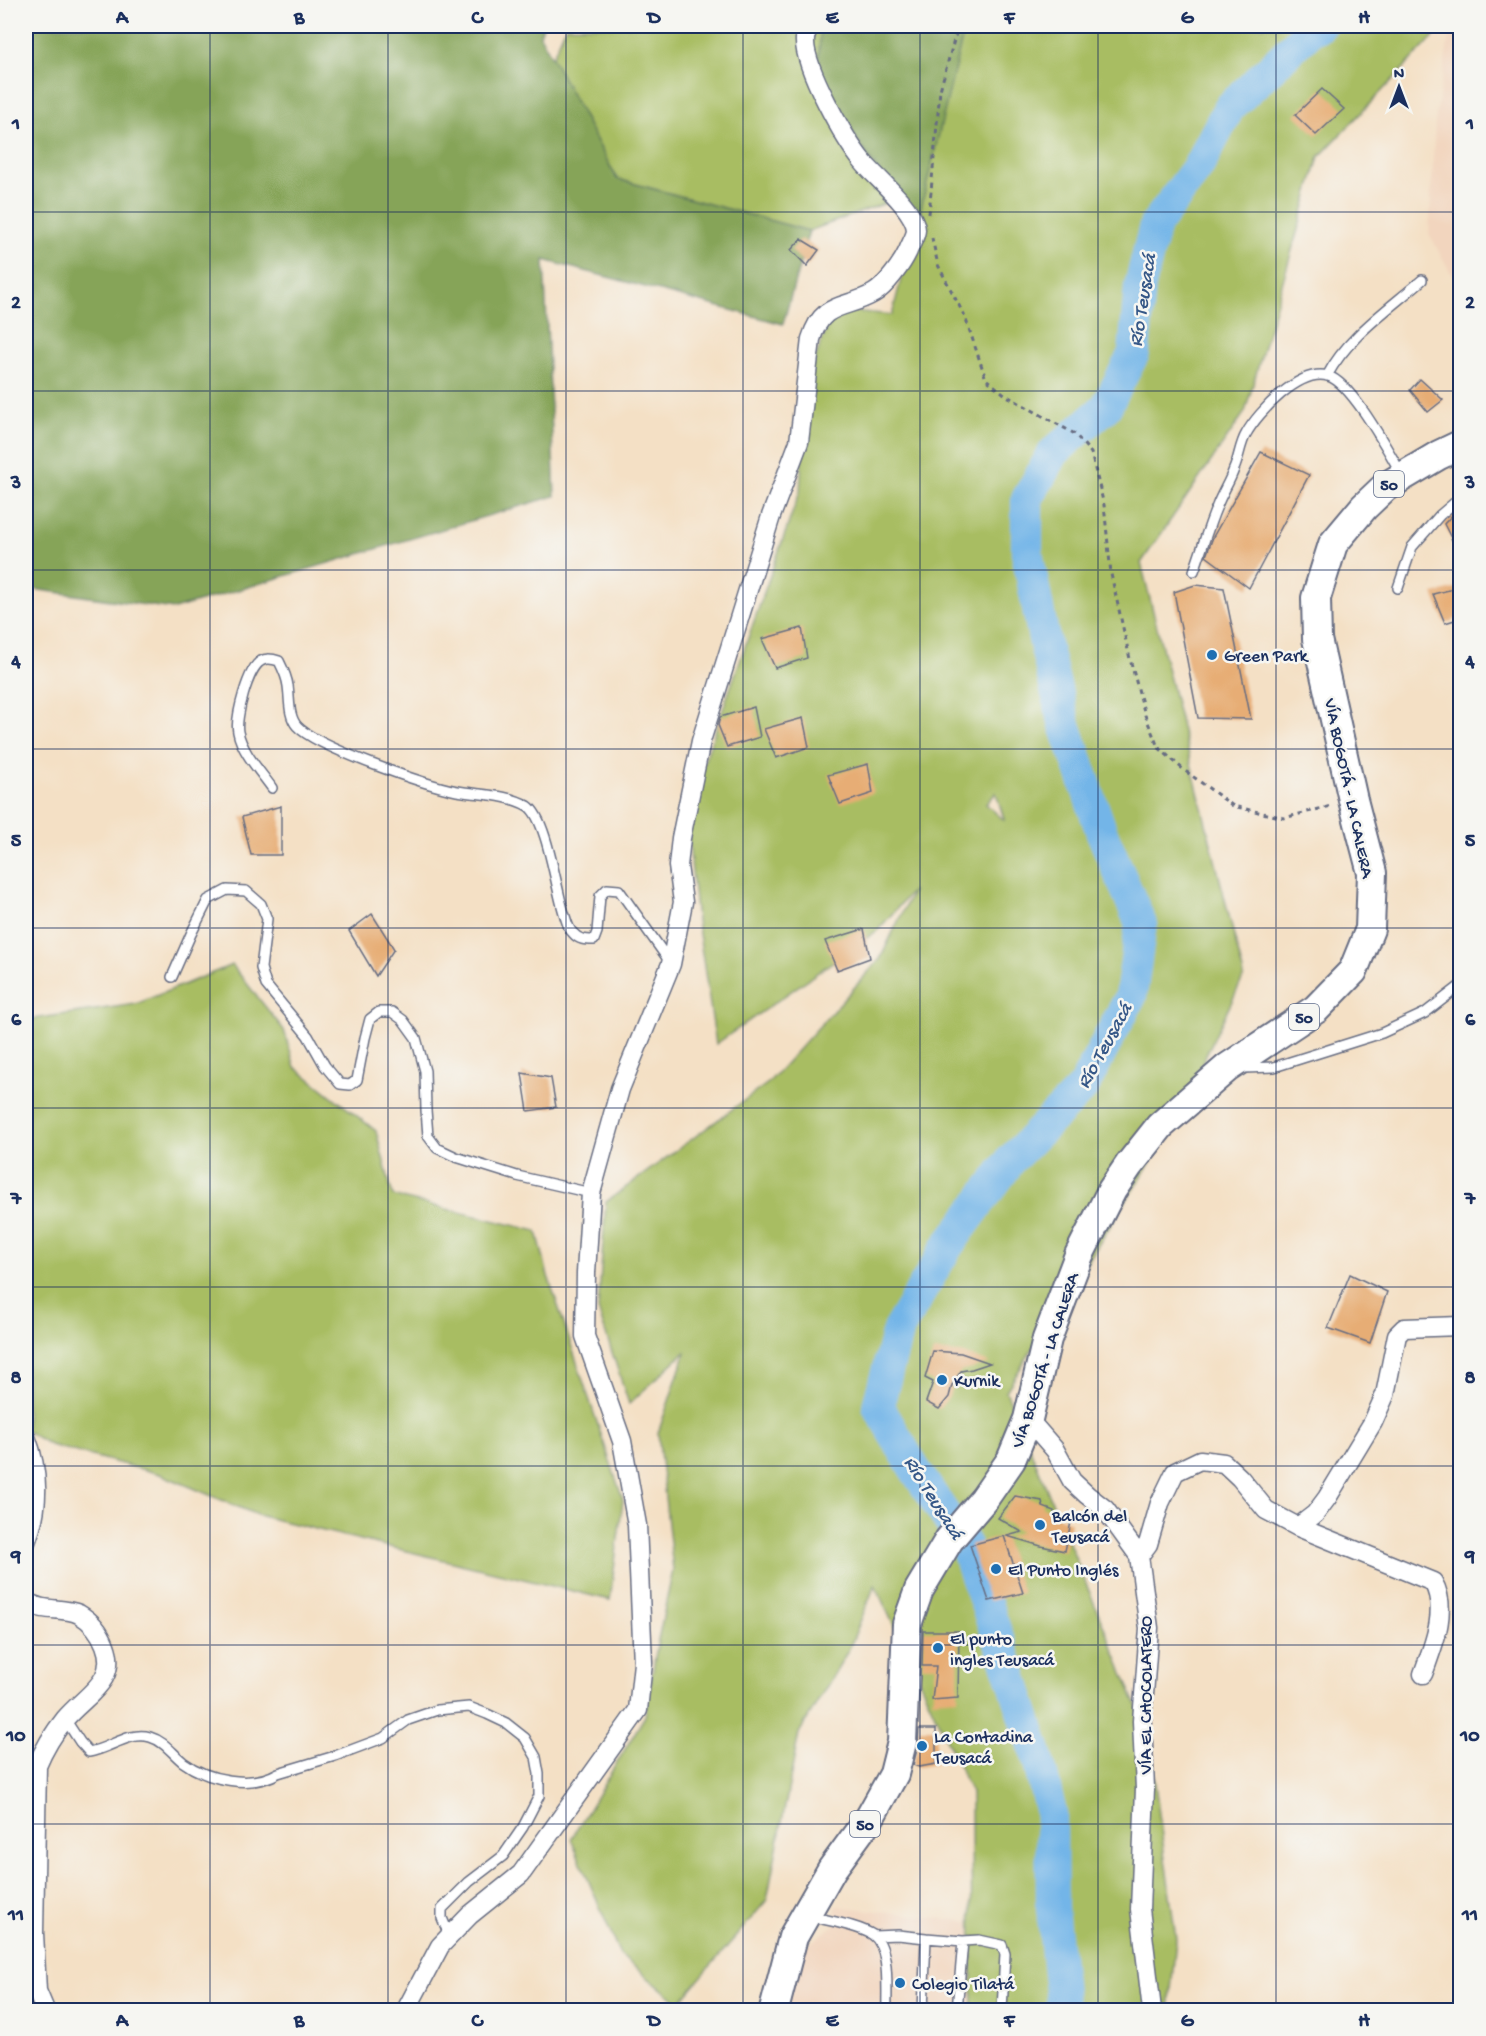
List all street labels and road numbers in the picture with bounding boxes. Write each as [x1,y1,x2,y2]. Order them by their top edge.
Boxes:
road number: 50 [1374,471,1404,497]
street label: VÍA BOGOTÁ - LA CALERA [1318,696,1378,881]
road number: 50 [1289,1004,1319,1030]
street label: VÍA BOGOTÁ - LA CALERA [1007,1269,1085,1452]
street label: VÍA EL CHOCOLATERO [1137,1616,1158,1775]
road number: 50 [850,1811,880,1837]

